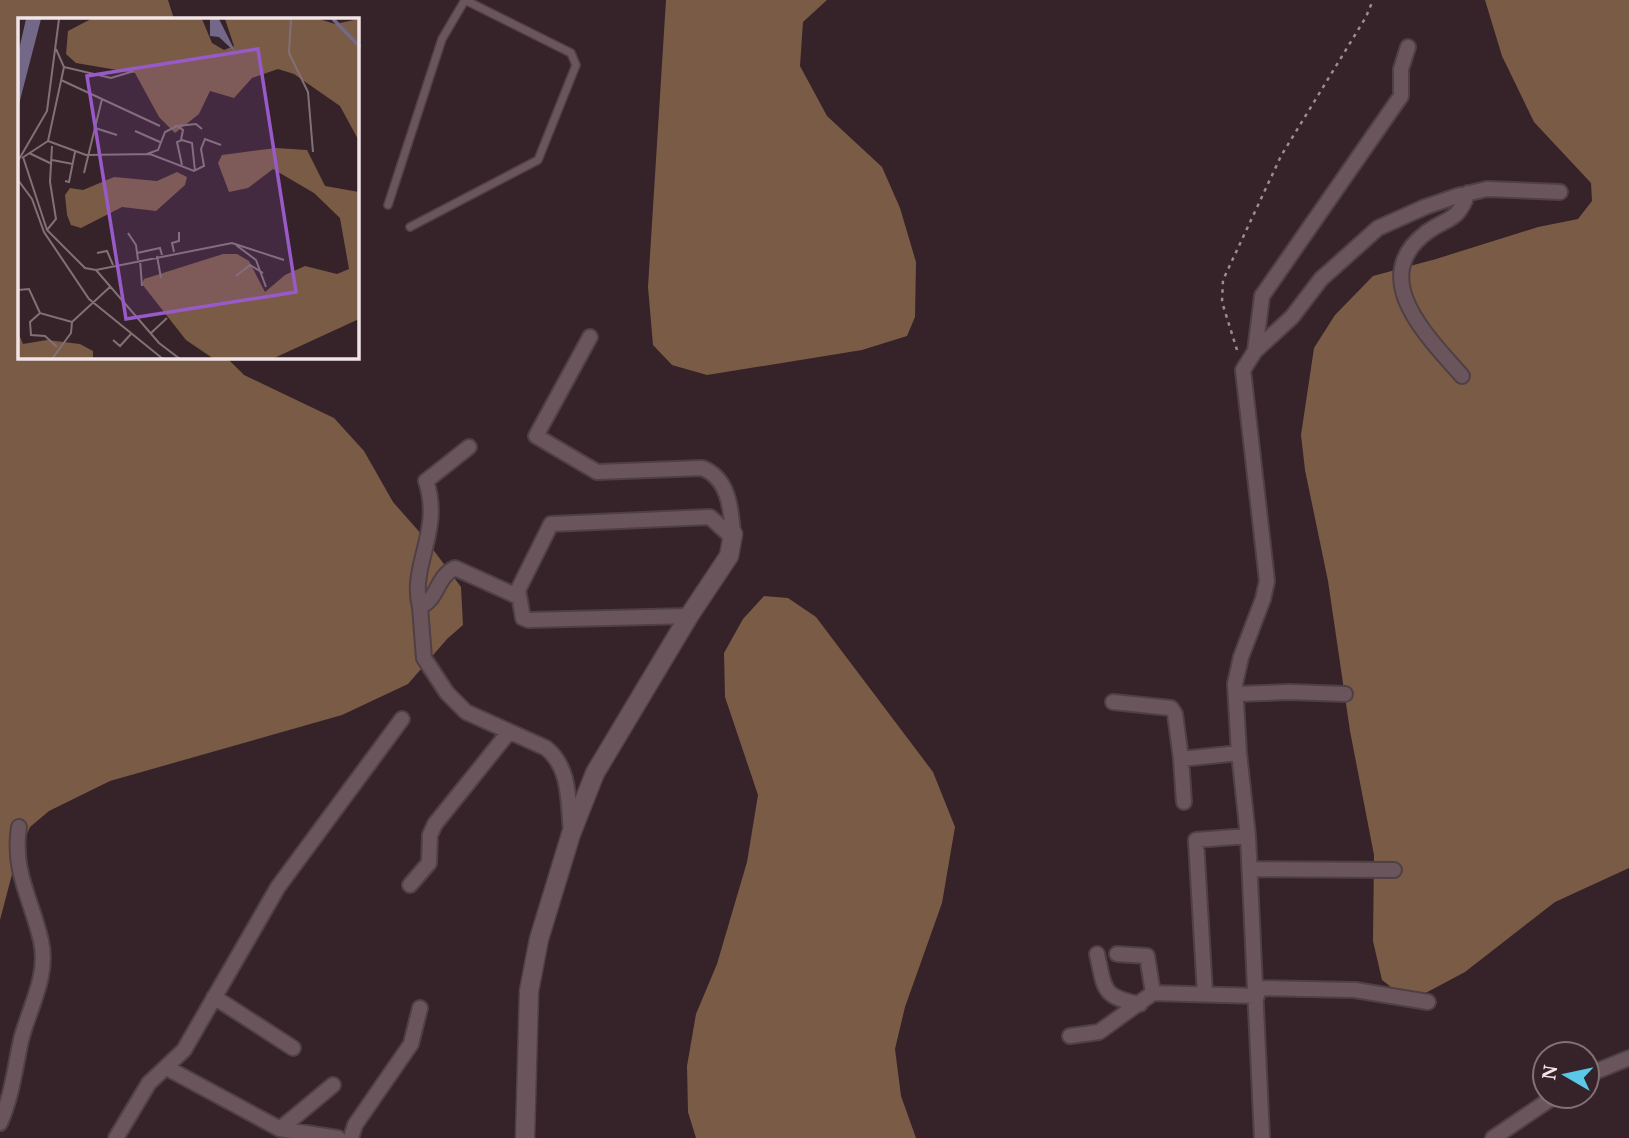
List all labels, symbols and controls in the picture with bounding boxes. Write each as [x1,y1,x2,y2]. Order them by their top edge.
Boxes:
inset map [18,18,359,359]
north arrow [1531,1040,1601,1110]
text: N [1535,1063,1562,1081]

